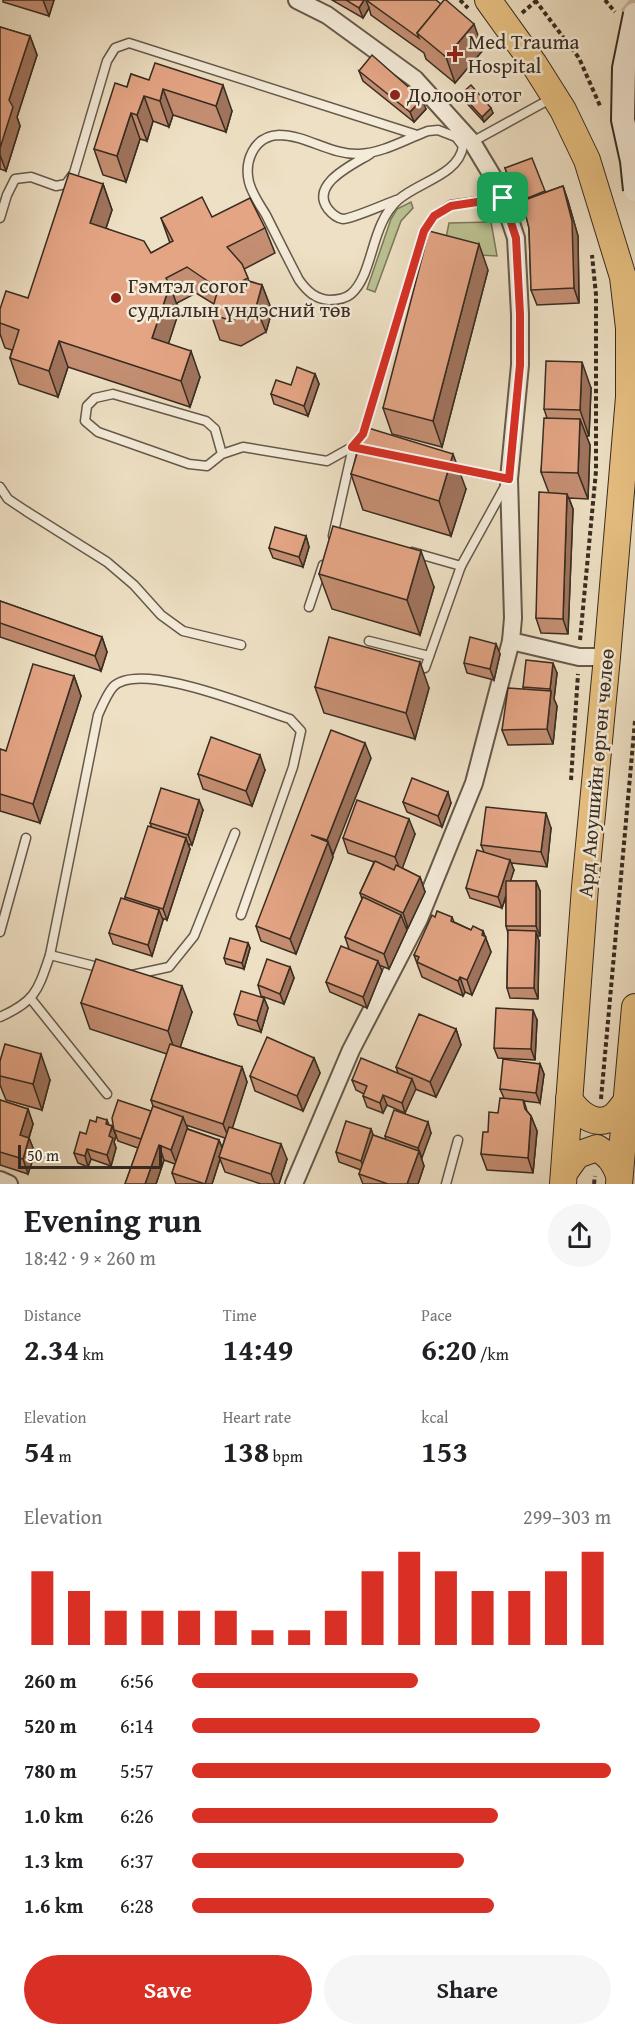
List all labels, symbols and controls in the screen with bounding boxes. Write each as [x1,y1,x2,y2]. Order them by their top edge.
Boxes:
place label: Med Trauma Hospital [468,26,580,81]
marker: Med Trauma Hospital [446,45,464,63]
place label: Долоон отог [406,79,522,110]
marker: Долоон отог [388,88,402,102]
pin [477,172,528,223]
icon: arrive [486,181,519,214]
place label: Гэмтэл согог судлалын үндэсний төв [128,270,351,325]
marker: Гэмтэл согог судлалын үндэсний төв [109,291,123,305]
street label: Ард Аюушийн өргөн чөлөө [569,647,622,899]
scale bar [18,1142,162,1170]
text: 50 m [27,1143,59,1167]
text: Evening run [24,1196,201,1244]
button: share [548,1204,611,1267]
text: 18:42 · 9 × 260 m [24,1243,156,1272]
text: Distance [24,1303,81,1327]
text: Time [223,1303,257,1327]
text: Pace [421,1303,452,1327]
text: 2.34 [24,1327,79,1371]
text: 14:49 [223,1327,293,1371]
text: 6:20 [421,1327,476,1371]
text: km [79,1342,104,1366]
text: /km [476,1342,509,1366]
text: Elevation [24,1405,87,1429]
text: Heart rate [223,1405,291,1429]
text: kcal [421,1405,449,1429]
text: 54 [24,1429,55,1473]
text: 138 [223,1429,269,1473]
text: 153 [421,1429,468,1473]
text: m [55,1444,72,1468]
text: bpm [269,1444,303,1468]
text: Elevation [24,1502,102,1531]
text: 299–303 m [523,1502,611,1531]
text: 260 m [24,1666,77,1695]
text: 6:56 [120,1666,154,1695]
text: 520 m [24,1711,77,1740]
text: 6:14 [120,1711,154,1740]
text: 780 m [24,1756,77,1785]
text: 5:57 [120,1756,154,1785]
text: 1.0 km [24,1801,83,1830]
text: 6:26 [120,1801,154,1830]
text: 1.3 km [24,1846,83,1875]
text: 6:37 [120,1846,154,1875]
text: 1.6 km [24,1891,83,1920]
text: 6:28 [120,1891,154,1920]
button: Save [24,1955,312,2024]
button: Share [324,1955,611,2024]

